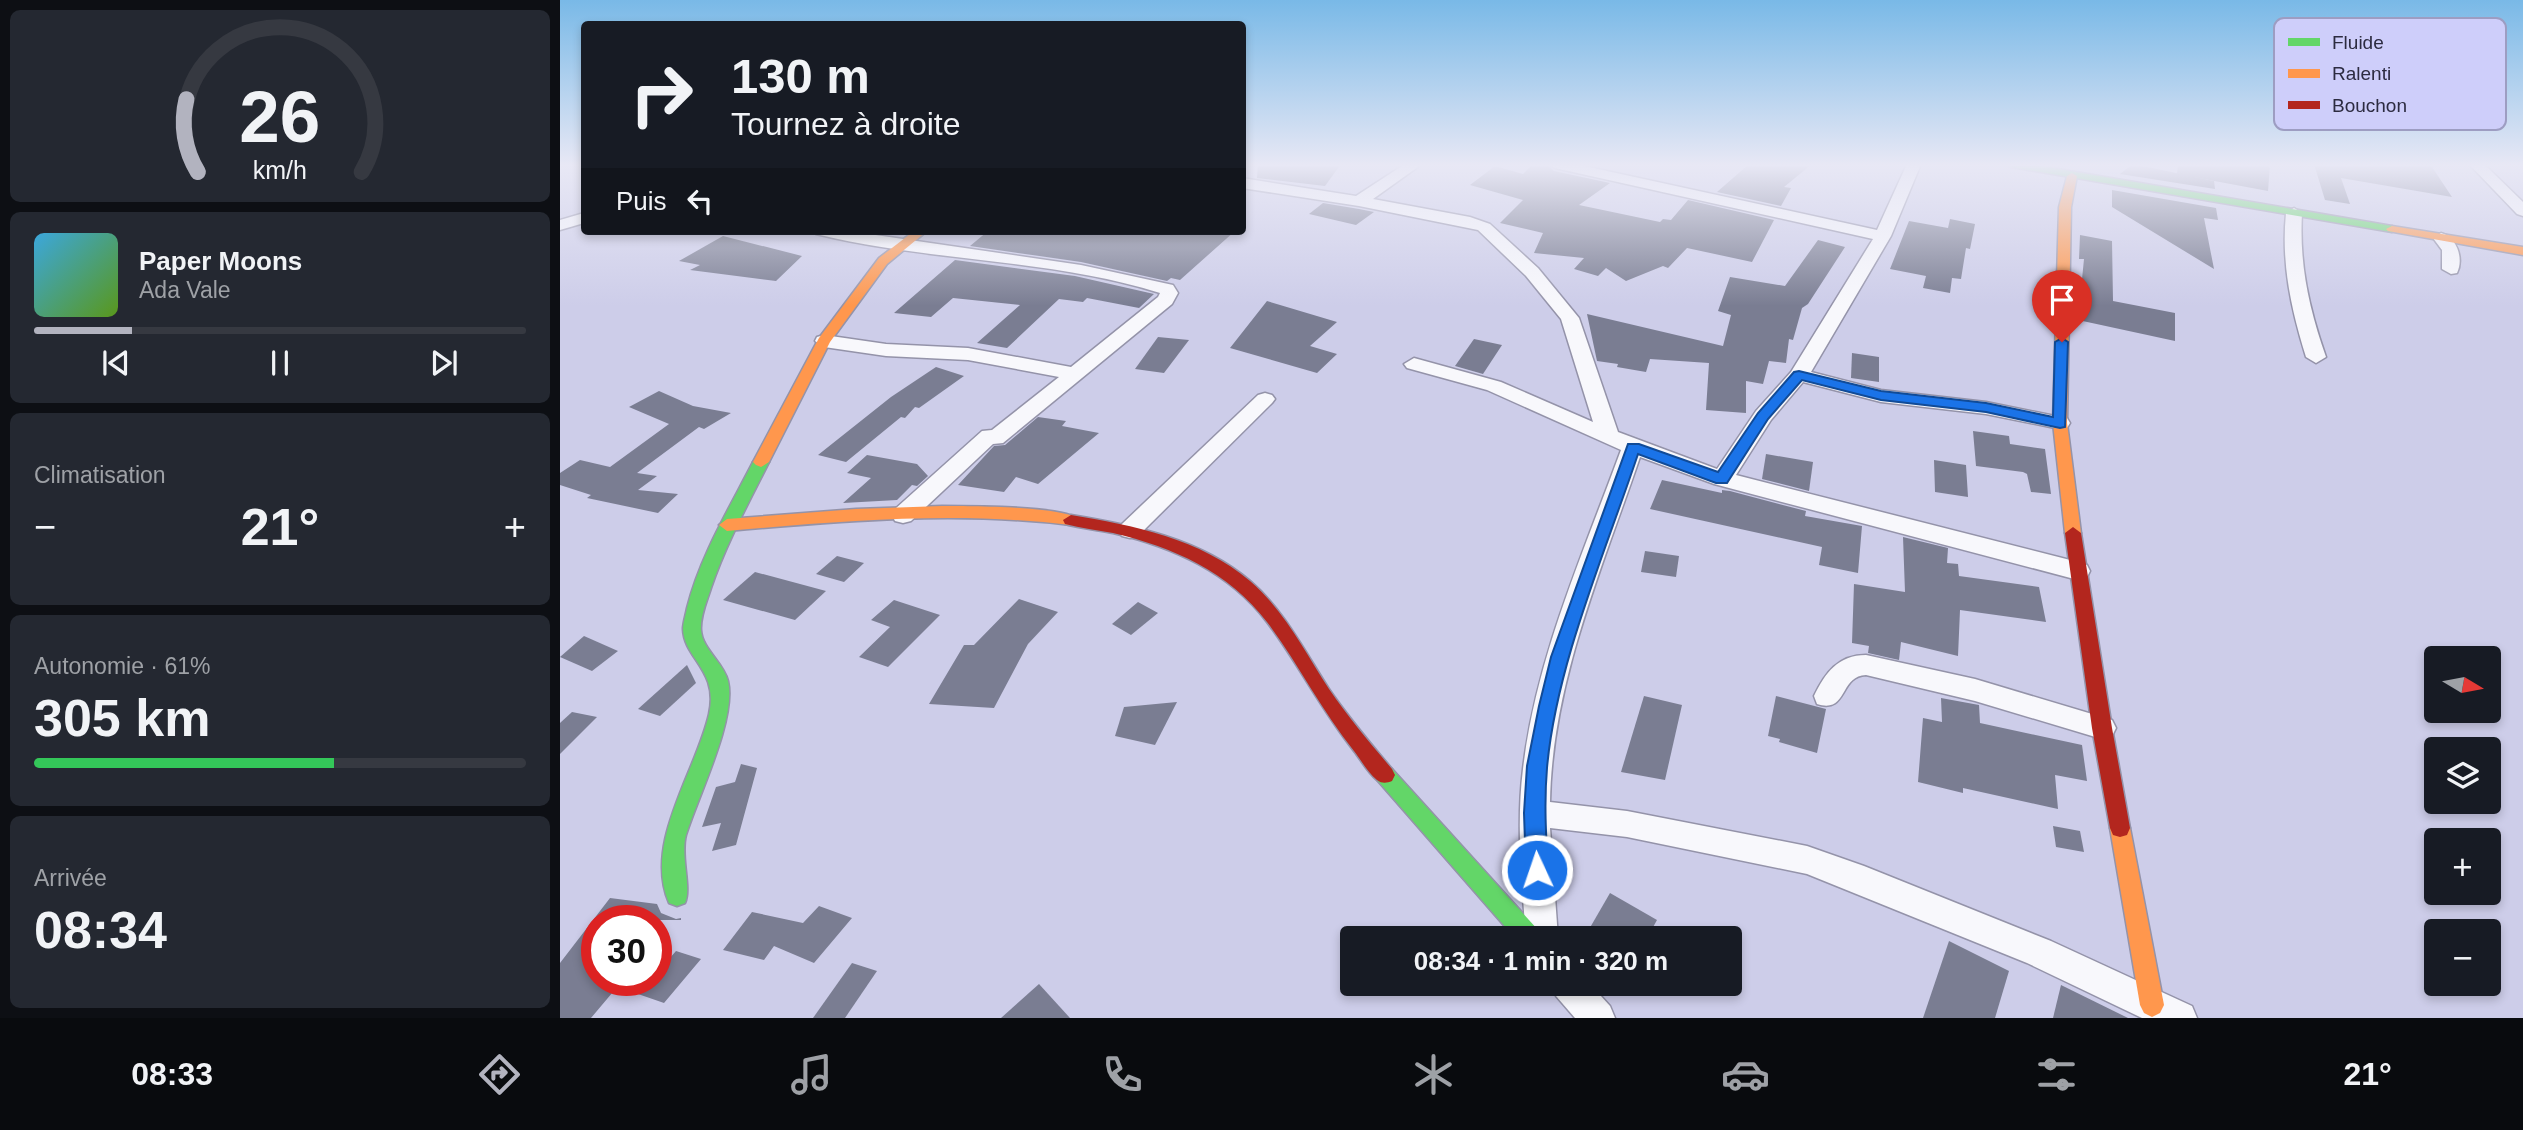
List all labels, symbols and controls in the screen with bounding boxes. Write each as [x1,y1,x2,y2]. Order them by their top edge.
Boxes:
legend [2274,18,2506,130]
text: Fluide [2332,32,2384,53]
icon: right [616,49,707,140]
text: 130 m [731,49,870,103]
text: Ralenti [2332,63,2391,84]
text: 26 [240,76,320,157]
text: Bouchon [2332,95,2407,116]
text: Tournez à droite [731,106,960,142]
text: km/h [253,156,307,184]
icon: left [681,182,719,220]
text: Puis [616,186,667,216]
text: Paper Moons [139,246,302,276]
pin [2032,270,2092,342]
text: Ada Vale [139,277,231,303]
icon: arrive [2043,281,2081,319]
icon: previous [97,344,135,382]
icon: pause [261,344,299,382]
icon: next [425,344,463,382]
text: Climatisation [34,462,166,488]
text: 21° [241,498,319,556]
text: − [34,506,56,548]
text: + [504,506,526,548]
north arrow [2424,646,2501,723]
map controls [2424,646,2501,996]
text: Autonomie · 61% [34,653,210,679]
text: 305 km [34,689,210,747]
button: layers [2424,737,2501,814]
button: + [2424,828,2501,905]
position arrow [1500,833,1574,907]
text: Arrivée [34,865,107,891]
text: 08:34 [34,901,167,959]
speed limit sign: 30 [581,905,672,996]
button: − [2424,919,2501,996]
text: 08:34 · 1 min · 320 m [1414,946,1668,976]
icon: directions [475,1050,524,1099]
icon: music [787,1050,836,1099]
icon: phone [1098,1050,1147,1099]
icon: climate [1409,1050,1458,1099]
icon: car [1721,1050,1770,1099]
icon: filters [2032,1050,2081,1099]
text: 08:33 [131,1056,213,1092]
text: 21° [2343,1056,2392,1092]

